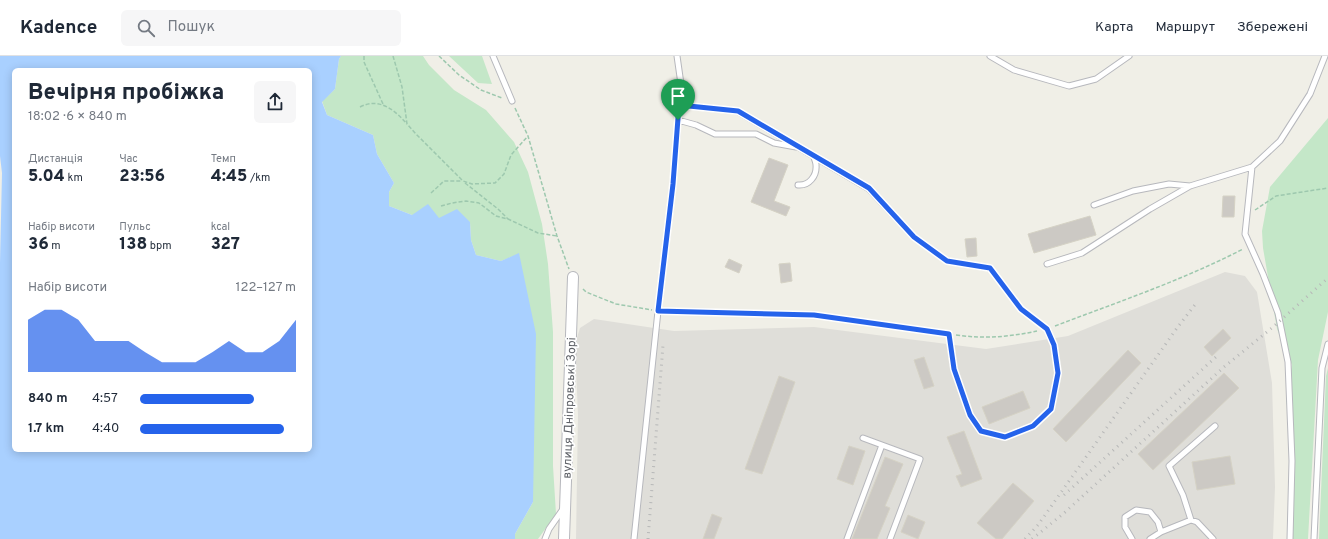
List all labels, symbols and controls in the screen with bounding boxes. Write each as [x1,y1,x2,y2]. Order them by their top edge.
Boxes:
search box [121,10,401,46]
text: Kadence [20,16,97,40]
icon: search [135,17,157,39]
text: Пошук [167,18,215,37]
text: Карта [1095,19,1133,36]
text: Маршрут [1155,19,1215,36]
text: Збережені [1237,19,1308,36]
pin [661,79,695,120]
text: Вечірня пробіжка [28,80,224,107]
button: share [254,81,296,123]
icon: arrive [667,85,689,107]
text: 18:02 · 6 × 840 m [28,109,127,125]
text: Дистанція [28,152,83,166]
text: Час [119,152,138,166]
text: Темп [211,152,236,166]
text: 5.04 [28,166,65,188]
text: 23:56 [119,166,165,188]
text: 4:45 [211,166,247,188]
text: km [65,171,83,185]
text: /km [247,171,270,185]
text: Набір висоти [28,220,95,234]
text: Пульс [119,220,151,234]
text: kcal [211,220,230,234]
text: 36 [28,234,49,256]
text: 138 [119,234,147,256]
text: 327 [211,234,240,256]
text: m [49,239,61,253]
text: bpm [147,239,171,253]
text: Набір висоти [28,280,107,296]
text: 122–127 m [236,280,296,296]
street label: вулиця Дніпровські Зорі [560,337,580,479]
text: 840 m [28,391,68,407]
text: 4:57 [92,391,118,407]
text: 1.7 km [28,421,64,437]
text: 4:40 [92,421,119,437]

